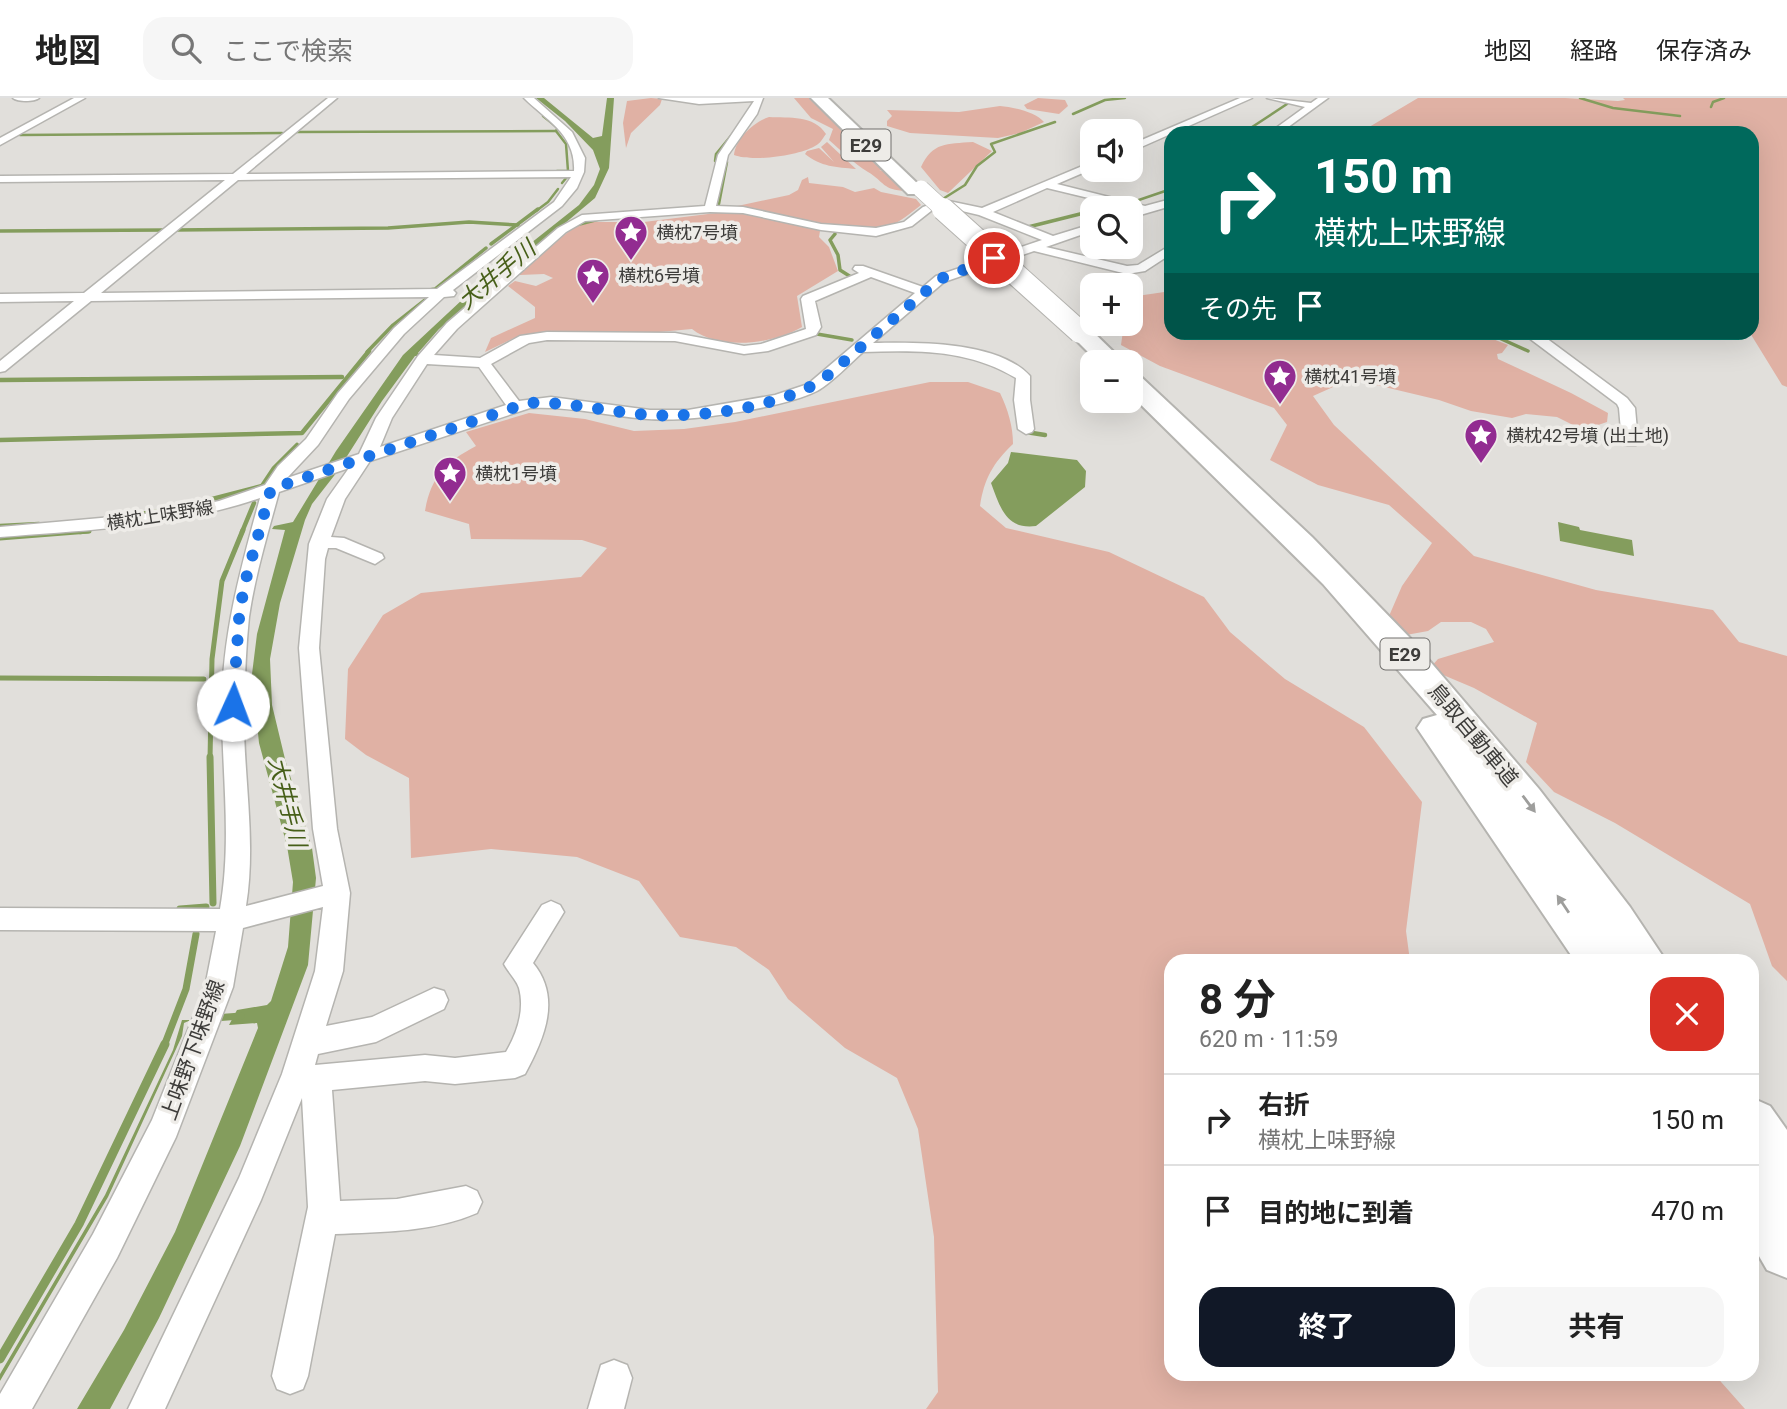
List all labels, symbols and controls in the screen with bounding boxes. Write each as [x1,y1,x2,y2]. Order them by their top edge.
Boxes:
search box [143,17,633,80]
icon: search [167,29,205,67]
text: 地図 [35,31,101,70]
text: ここで検索 [223,36,353,66]
text: 地図 [1484,37,1532,65]
text: 経路 [1570,37,1618,65]
text: 保存済み [1656,37,1752,65]
map controls [1080,119,1143,413]
button: sound [1080,119,1143,182]
road number: E29 [842,130,890,160]
text: 150 m [1314,148,1453,205]
icon: right [1199,154,1290,245]
button: search [1080,196,1143,259]
place icon: 横枕7号墳 [612,213,650,262]
text: 横枕上味野線 [1314,214,1506,252]
place label: 横枕7号墳 [656,222,738,243]
pin [964,228,1024,288]
water label: 大井手川 [453,233,543,315]
icon: arrive [975,239,1013,277]
place icon: 横枕6号墳 [574,256,612,305]
place label: 横枕6号墳 [618,265,700,286]
button: + [1080,273,1143,336]
icon: arrive [1291,287,1329,325]
text: その先 [1199,294,1277,324]
button: − [1080,350,1143,413]
place icon: 横枕41号墳 [1261,357,1299,406]
place label: 横枕41号墳 [1304,366,1396,387]
place icon: 横枕42号墳 (出土地) [1462,416,1500,465]
place label: 横枕42号墳 (出土地) [1506,425,1669,447]
place icon: 横枕1号墳 [431,454,469,503]
place label: 横枕1号墳 [475,463,557,484]
street label: 横枕上味野線 [105,496,215,534]
road number: E29 [1380,638,1430,670]
position arrow [196,668,270,742]
street label: 鳥取自動車道 [1423,679,1523,791]
water label: 大井手川 [263,754,312,853]
one-way arrow [1522,795,1536,813]
one-way arrow [1556,894,1569,914]
text: 8 分 [1199,975,1276,1024]
street label: 上味野下味野線 [157,977,229,1123]
button: close [1650,977,1724,1051]
text: 620 m · 11:59 [1199,1026,1338,1053]
text: 右折 [1258,1090,1310,1120]
icon: right [1199,1101,1237,1139]
text: 150 m [1651,1105,1724,1135]
text: 横枕上味野線 [1258,1127,1396,1154]
icon: arrive [1199,1192,1237,1230]
text: 470 m [1651,1196,1724,1226]
text: 目的地に到着 [1258,1198,1414,1228]
button: 終了 [1199,1287,1455,1367]
button: 共有 [1469,1287,1724,1367]

